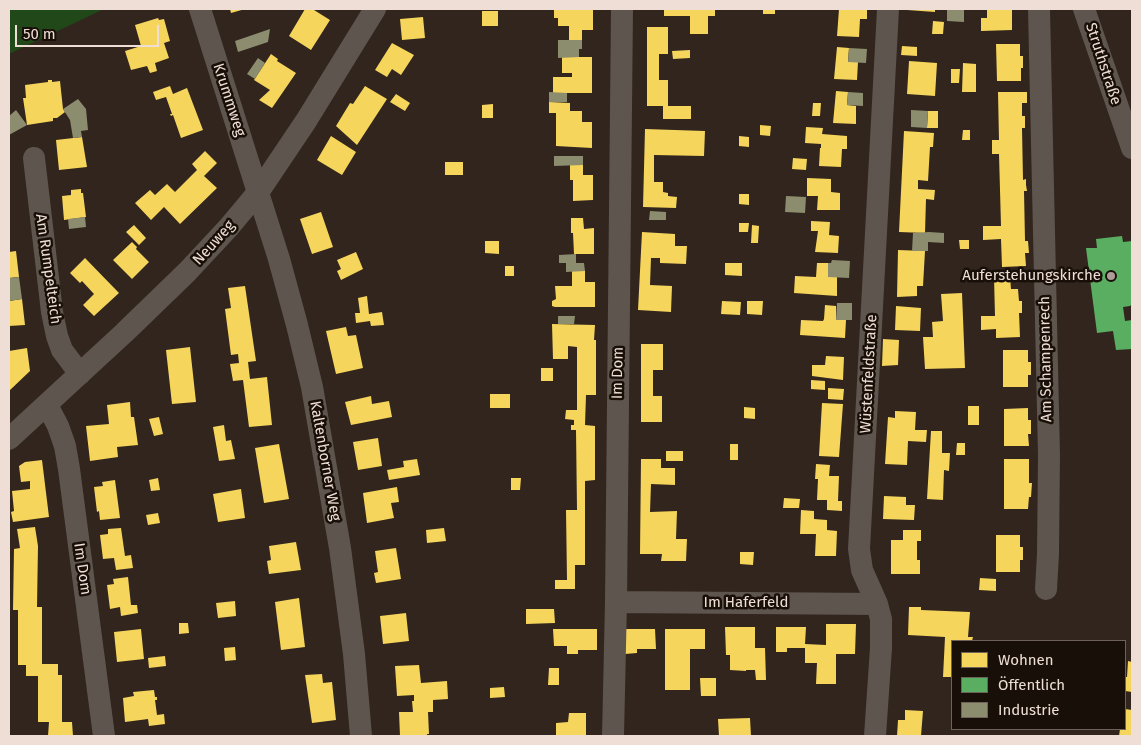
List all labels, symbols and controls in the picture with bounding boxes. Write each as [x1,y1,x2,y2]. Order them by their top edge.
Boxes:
scale bar [18,15,161,47]
street label: Struthstraße [1081,21,1125,107]
text: 50 m [23,25,56,43]
street label: Krummweg [209,61,249,139]
street label: Am Rumpelteich [31,213,65,325]
street label: Neuweg [189,217,239,269]
place label: Auferstehungskirche [962,267,1101,285]
marker: Auferstehungskirche [1105,270,1117,282]
street label: Am Schampenrech [1036,296,1056,422]
street label: Wüstenfeldstraße [857,314,881,434]
street label: Im Dom [609,347,627,399]
street label: Kaltenborner Weg [306,400,344,522]
street label: Im Dom [69,542,95,596]
street label: Im Haferfeld [704,594,788,612]
legend [951,640,1126,730]
text: Wohnen [998,651,1054,669]
text: Öffentlich [998,676,1065,694]
text: Industrie [998,701,1060,719]

